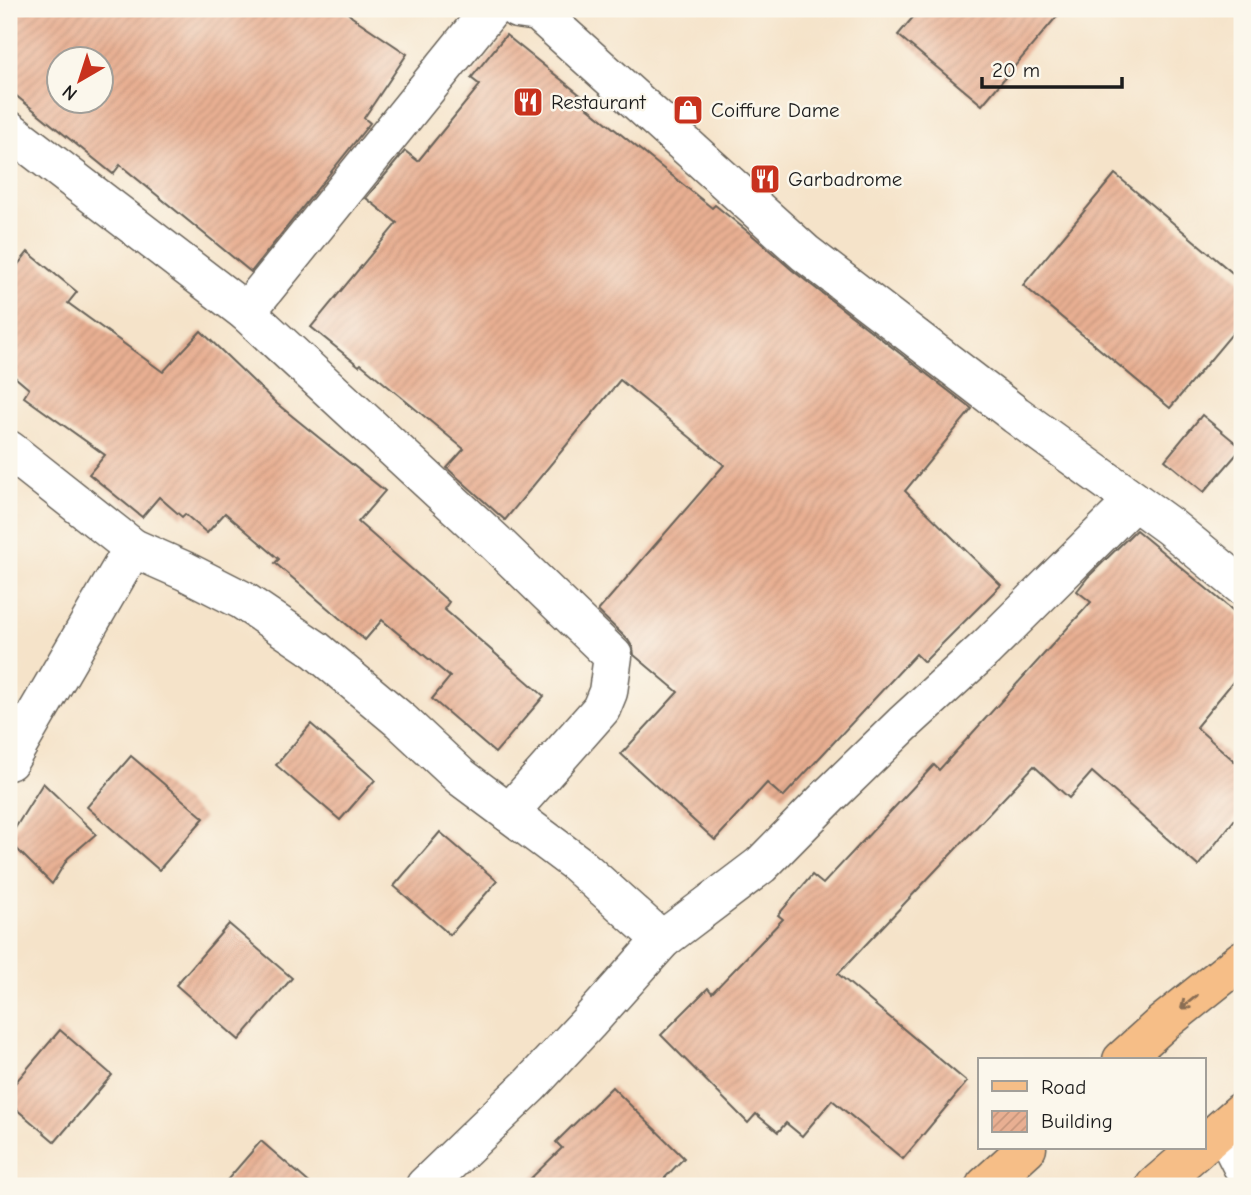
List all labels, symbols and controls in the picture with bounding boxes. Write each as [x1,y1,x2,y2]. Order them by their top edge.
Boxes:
north arrow [46,46,116,116]
scale bar [982,46,1122,90]
text: 20 m [992,58,1040,82]
text: N [58,80,82,105]
restaurant icon: Restaurant [511,85,545,119]
place label: Restaurant [551,90,647,114]
shop icon: Coiffure Dame [671,93,705,127]
place label: Coiffure Dame [711,98,840,122]
restaurant icon: Garbadrome [748,162,782,196]
place label: Garbadrome [788,167,902,191]
one-way arrow [1180,995,1198,1010]
legend [978,1058,1206,1150]
text: Road [1041,1075,1086,1099]
text: Building [1041,1109,1113,1133]

